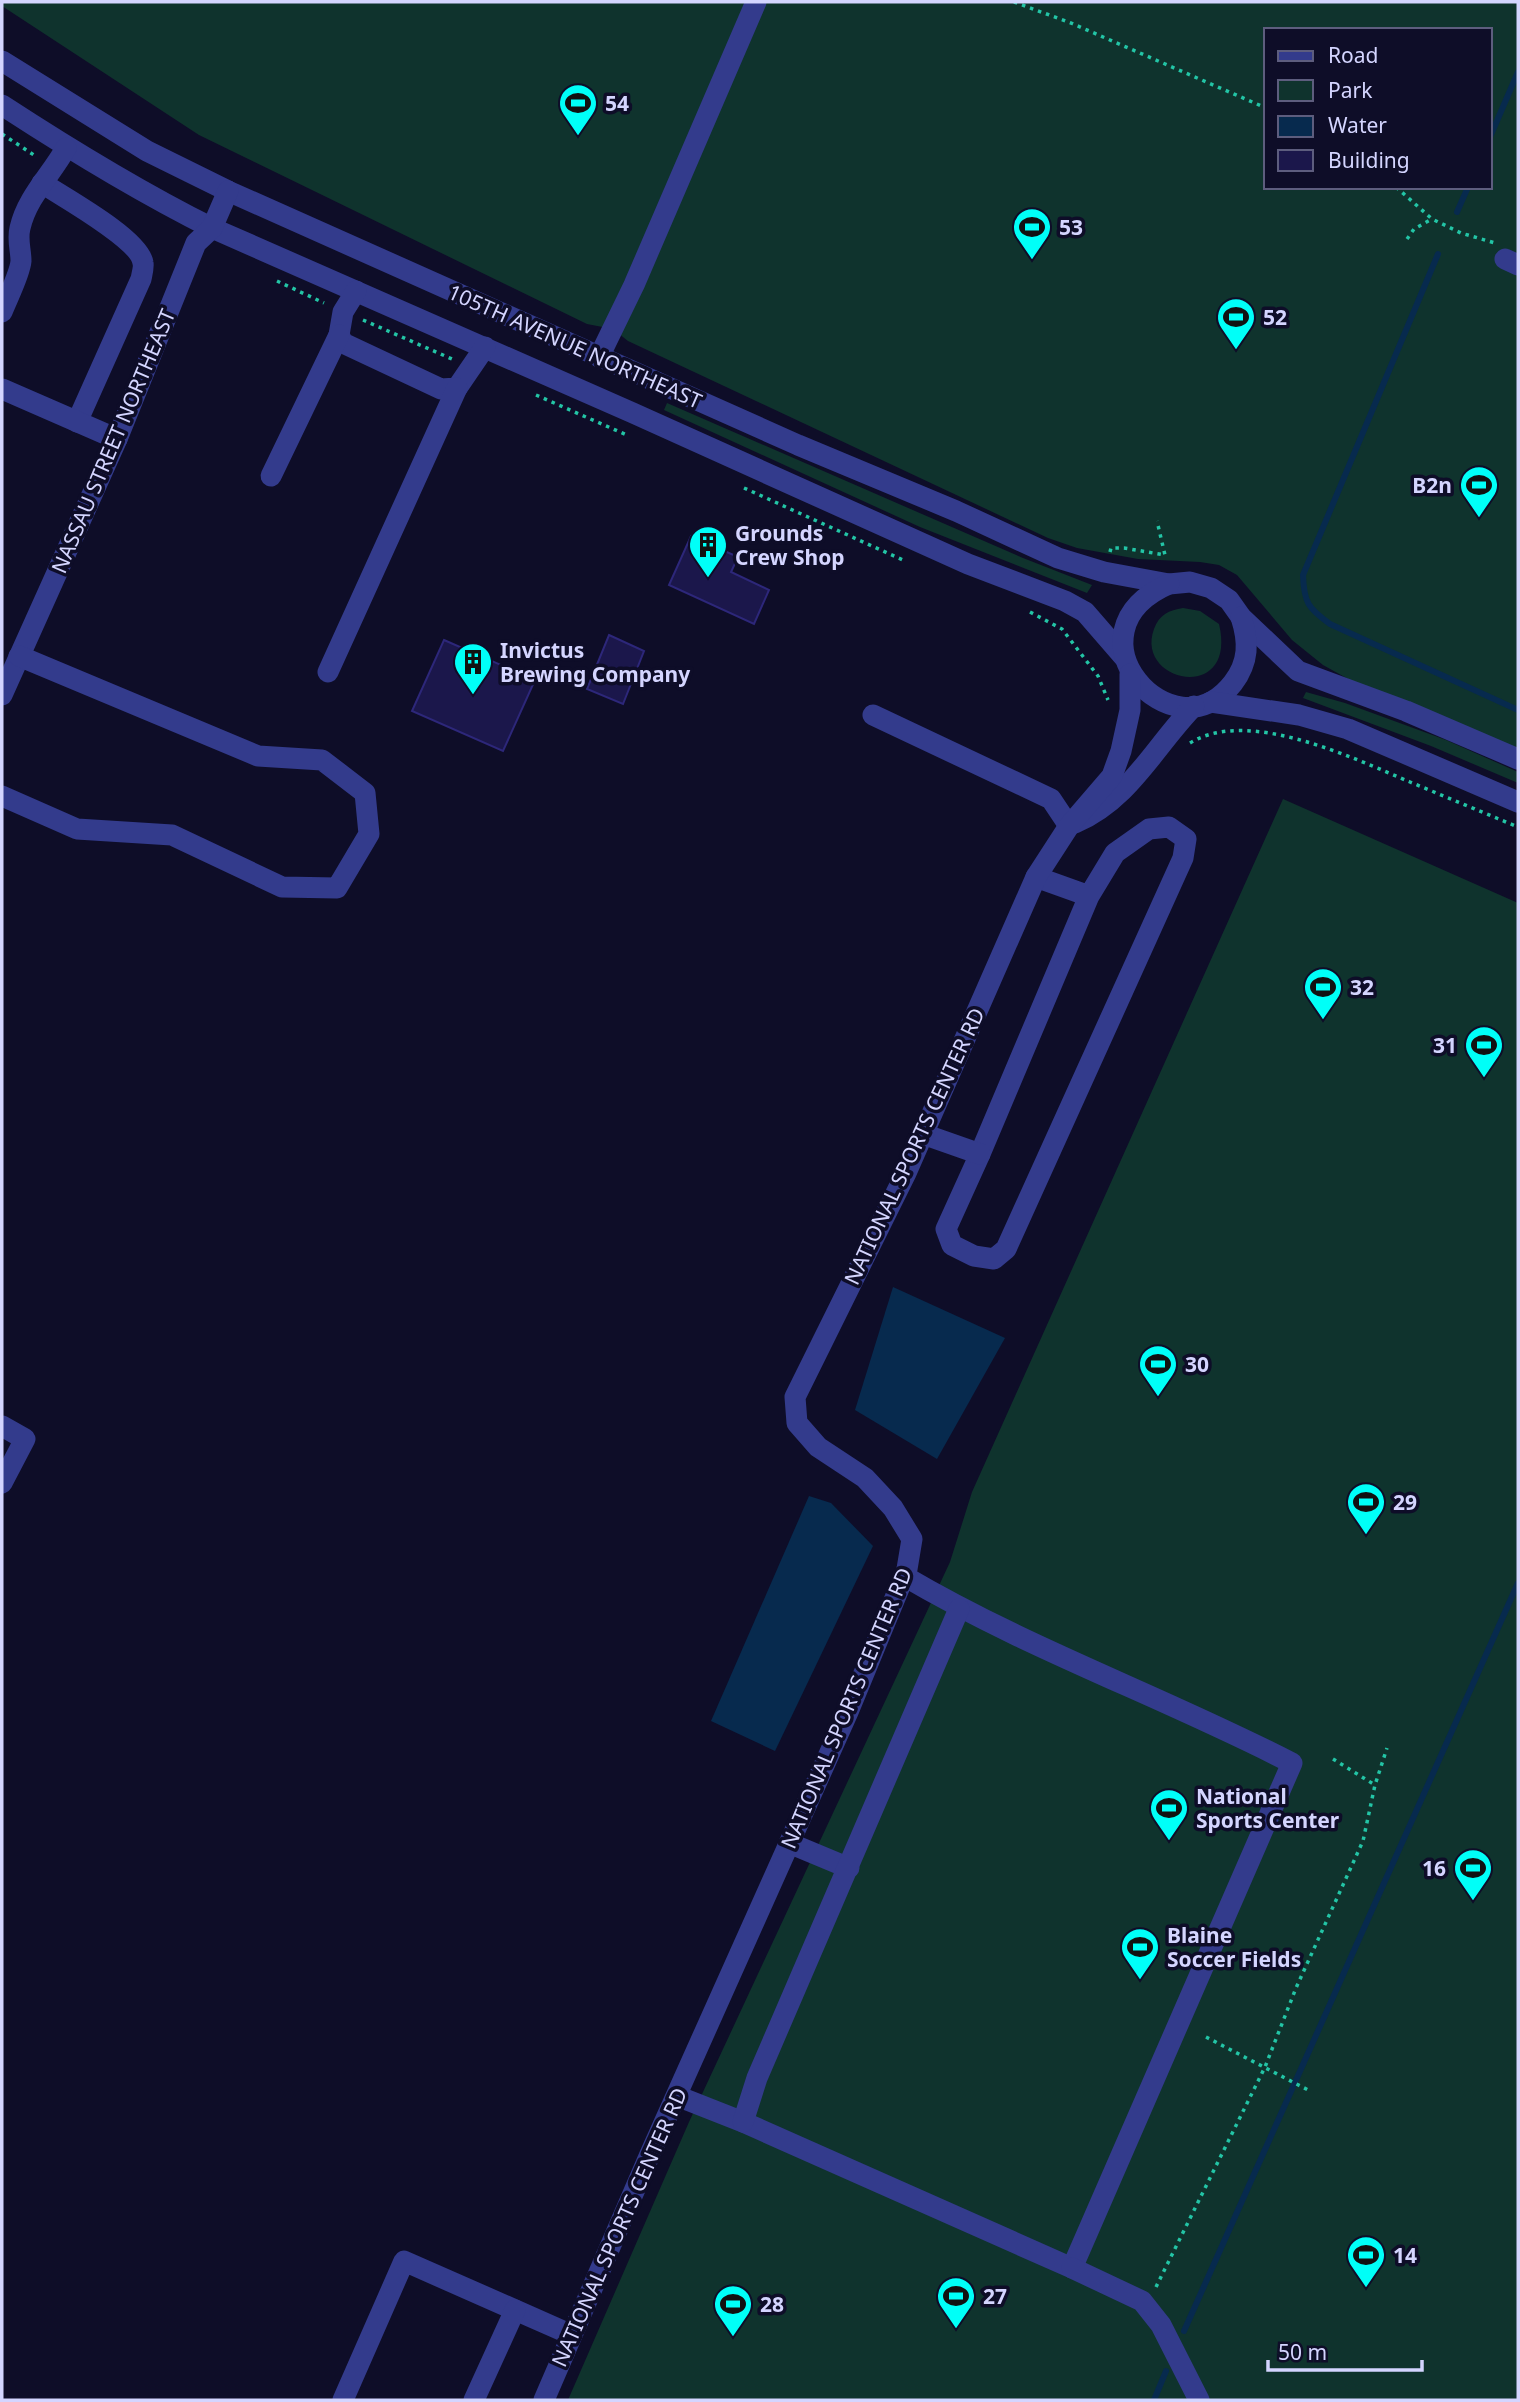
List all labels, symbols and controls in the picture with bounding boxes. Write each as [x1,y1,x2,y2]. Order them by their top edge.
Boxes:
legend [1264,28,1492,189]
text: Road [1328,41,1378,69]
text: Park [1328,76,1373,104]
sports icon: 54 [557,82,599,137]
place label: 54 [605,89,629,117]
text: Water [1328,111,1387,139]
text: Building [1328,146,1410,174]
sports icon: 53 [1011,206,1053,261]
place label: 53 [1059,213,1083,241]
street label: 105TH AVENUE NORTHEAST [444,277,707,415]
sports icon: 52 [1215,296,1257,351]
place label: 52 [1263,303,1287,331]
street label: NASSAU STREET NORTHEAST [45,304,182,577]
sports icon: B2n [1458,464,1500,519]
place label: B2n [1412,471,1452,499]
place label: Grounds Crew Shop [735,519,845,571]
building icon: Grounds Crew Shop [687,524,729,579]
place label: Invictus Brewing Company [500,636,690,688]
building icon: Invictus Brewing Company [452,641,494,696]
sports icon: 32 [1302,966,1344,1021]
place label: 32 [1350,973,1374,1001]
street label: NATIONAL SPORTS CENTER RD [837,1003,991,1289]
sports icon: 31 [1463,1024,1505,1079]
place label: 31 [1433,1031,1457,1059]
sports icon: 30 [1137,1343,1179,1398]
place label: 30 [1185,1350,1209,1378]
sports icon: 29 [1345,1481,1387,1536]
place label: 29 [1393,1488,1417,1516]
street label: NATIONAL SPORTS CENTER RD [774,1563,918,1853]
place label: National Sports Center [1196,1782,1340,1834]
sports icon: National Sports Center [1148,1787,1190,1842]
sports icon: 16 [1452,1847,1494,1902]
place label: 16 [1422,1854,1446,1882]
place label: Blaine Soccer Fields [1167,1921,1301,1973]
sports icon: Blaine Soccer Fields [1119,1926,1161,1981]
street label: NATIONAL SPORTS CENTER RD [545,2083,693,2371]
sports icon: 14 [1345,2234,1387,2289]
place label: 14 [1393,2241,1417,2269]
sports icon: 27 [935,2275,977,2330]
place label: 27 [983,2282,1007,2310]
sports icon: 28 [712,2283,754,2338]
place label: 28 [760,2290,784,2318]
scale bar [1268,2328,1422,2372]
text: 50 m [1278,2338,1327,2366]

